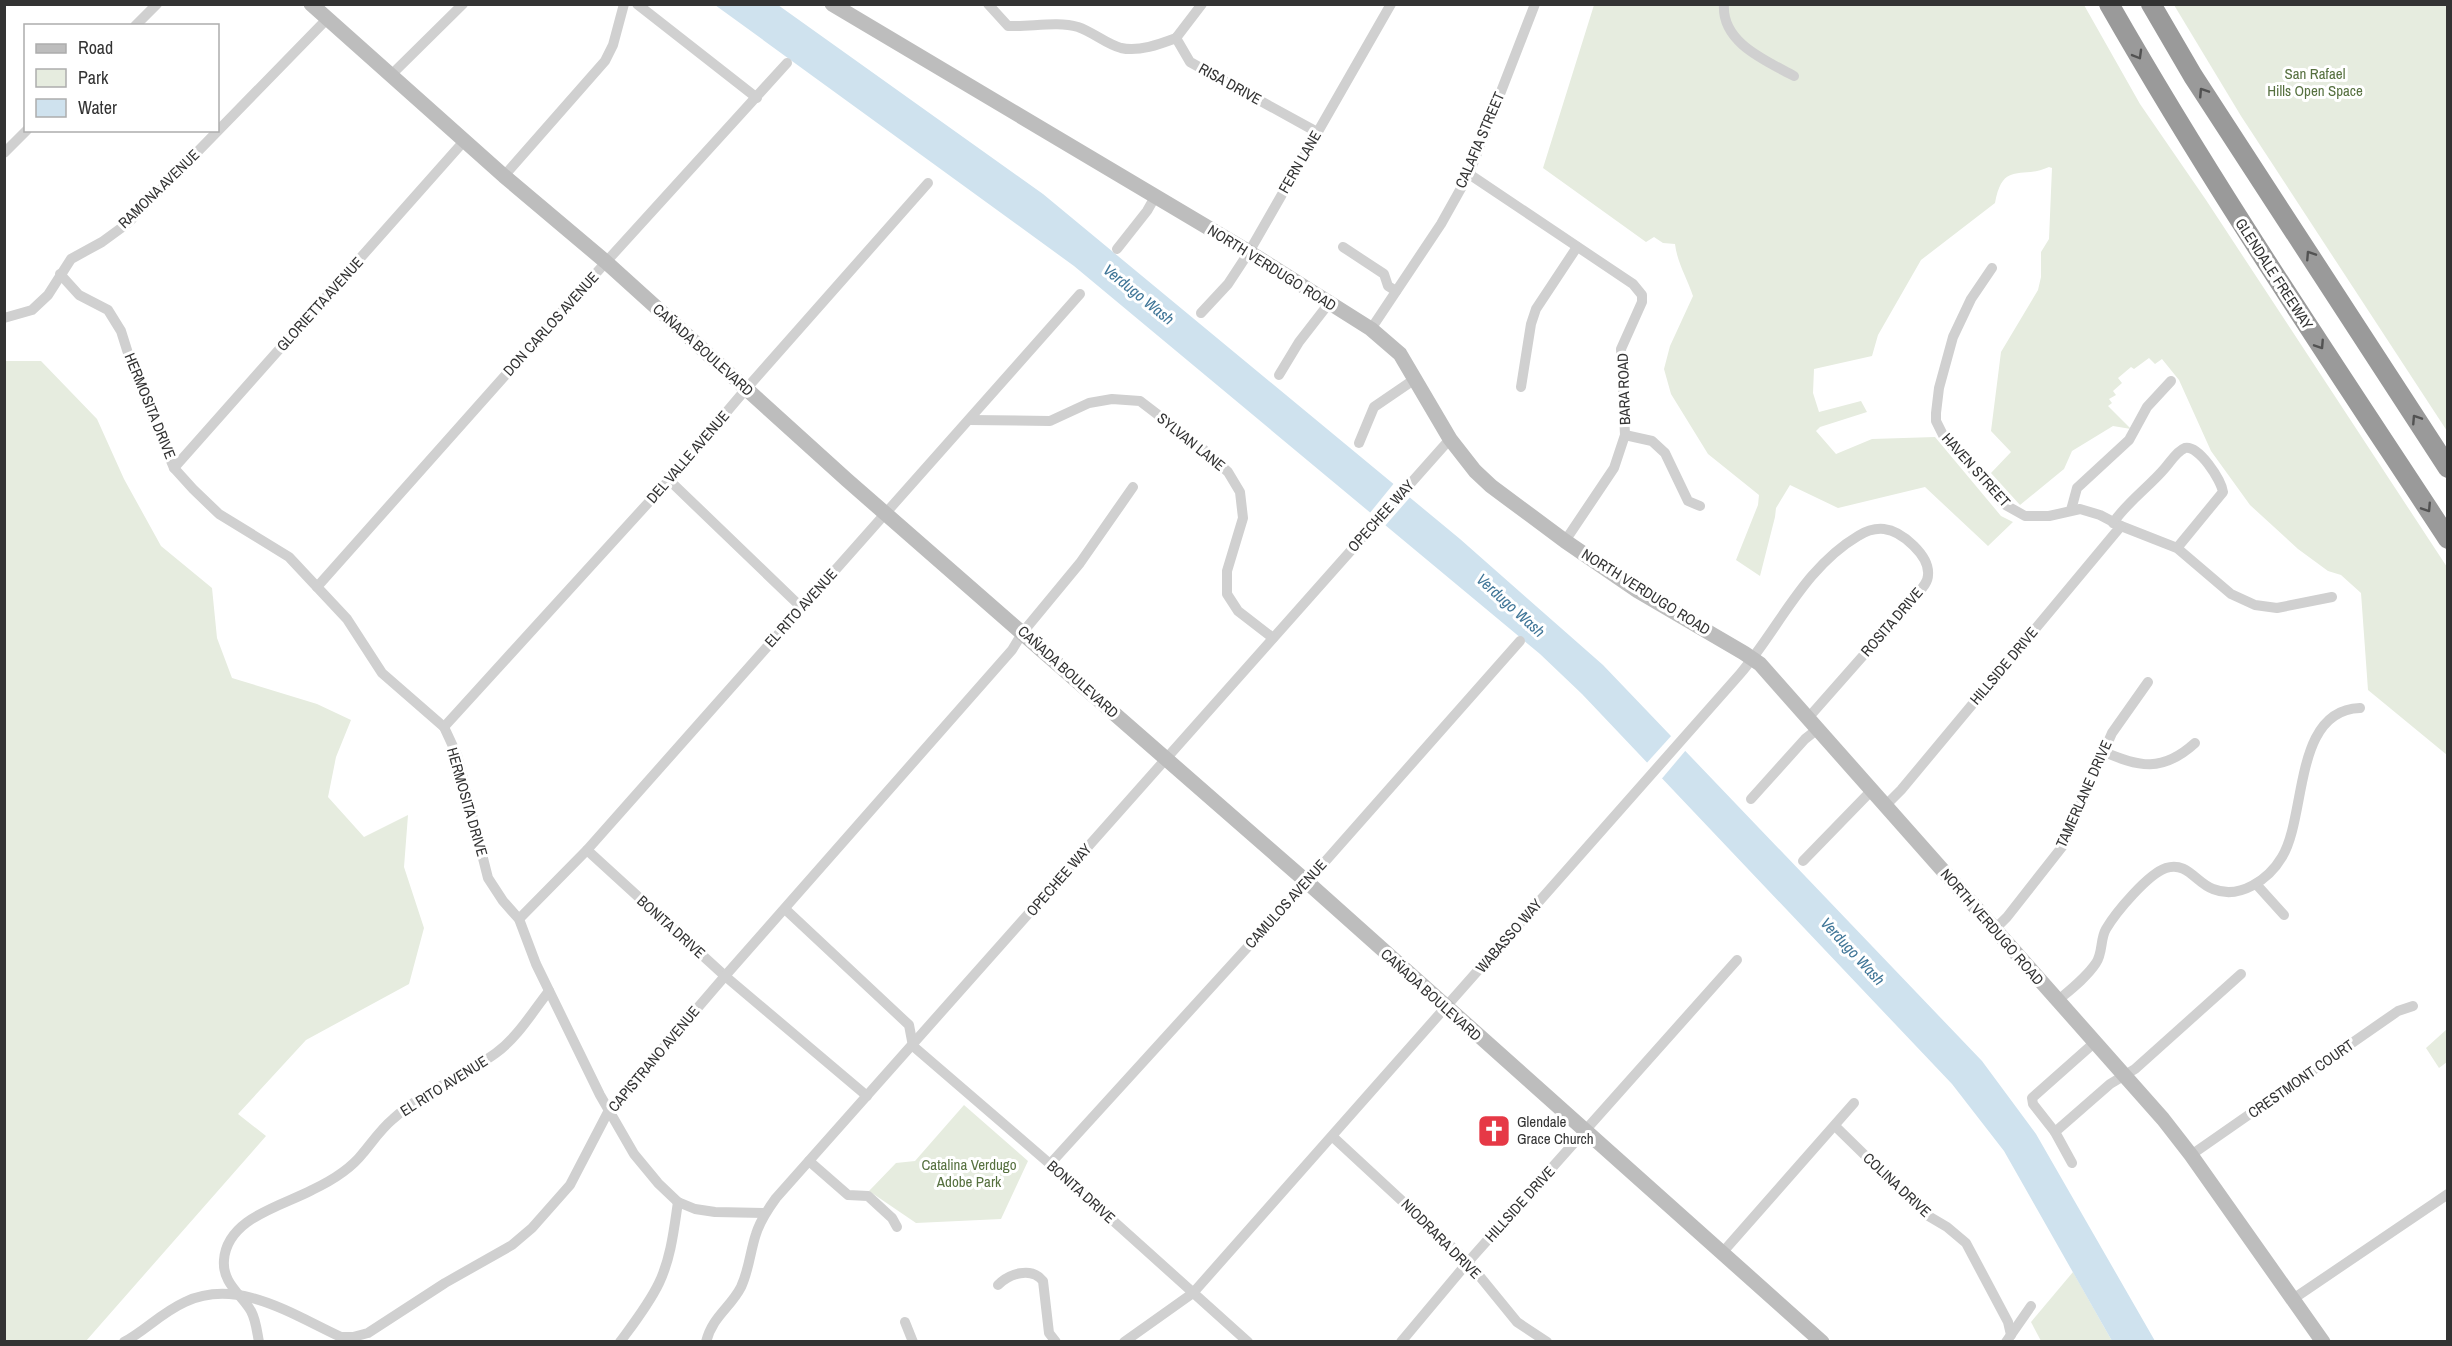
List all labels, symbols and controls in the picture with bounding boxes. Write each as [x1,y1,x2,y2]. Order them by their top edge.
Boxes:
legend [24,24,219,132]
text: Road [78,35,113,60]
one-way arrow [2131,49,2142,59]
street label: RISA DRIVE [1195,58,1266,109]
park label: San Rafael Hills Open Space [2267,63,2363,101]
text: Park [78,65,109,90]
street label: CALAFIA STREET [1450,88,1509,191]
one-way arrow [2199,88,2211,98]
text: Water [78,95,117,120]
street label: FERN LANE [1273,127,1326,197]
street label: RAMONA AVENUE [113,144,204,233]
street label: GLENDALE FREEWAY [2231,214,2319,334]
street label: NORTH VERDUGO ROAD [1204,219,1341,316]
one-way arrow [2306,251,2317,262]
street label: GLORIETTA AVENUE [271,252,368,355]
water label: Verdugo Wash [1099,259,1179,329]
street label: DON CARLOS AVENUE [498,267,603,380]
street label: CAÑADA BOULEVARD [648,299,758,401]
one-way arrow [2313,338,2324,349]
street label: HERMOSITA DRIVE [120,350,181,462]
street label: BARA ROAD [1612,353,1635,425]
street label: DEL VALLE AVENUE [641,406,734,508]
street label: SYLVAN LANE [1153,408,1230,476]
one-way arrow [2411,415,2423,425]
street label: HAVEN STREET [1937,428,2016,512]
street label: OPECHEE WAY [1343,475,1419,556]
one-way arrow [2420,501,2431,512]
street label: NORTH VERDUGO ROAD [1578,543,1715,640]
street label: EL RITO AVENUE [759,564,842,652]
water label: Verdugo Wash [1472,568,1550,642]
street label: ROSITA DRIVE [1856,583,1928,661]
street label: CAÑADA BOULEVARD [1013,621,1123,723]
street label: HILLSIDE DRIVE [1965,622,2042,709]
street label: TAMERLANE DRIVE [2051,737,2117,851]
street label: HERMOSITA DRIVE [442,745,493,859]
street label: OPECHEE WAY [1021,838,1097,921]
street label: CAMULOS AVENUE [1240,855,1331,953]
street label: NORTH VERDUGO ROAD [1936,864,2049,990]
street label: BONITA DRIVE [633,890,710,963]
street label: WABASSO WAY [1471,894,1547,977]
water label: Verdugo Wash [1816,912,1890,990]
street label: CAÑADA BOULEVARD [1376,944,1486,1046]
street label: CAPISTRANO AVENUE [603,1001,704,1116]
street label: CRESTMONT COURT [2244,1034,2358,1123]
street label: EL RITO AVENUE [396,1050,492,1121]
place label: Glendale Grace Church [1517,1111,1594,1149]
church icon: Glendale Grace Church [1476,1113,1512,1149]
street label: COLINA DRIVE [1859,1148,1936,1222]
park label: Catalina Verdugo Adobe Park [921,1154,1017,1192]
street label: BONITA DRIVE [1043,1155,1120,1228]
street label: HILLSIDE DRIVE [1480,1161,1559,1246]
street label: NIODRARA DRIVE [1397,1194,1486,1283]

